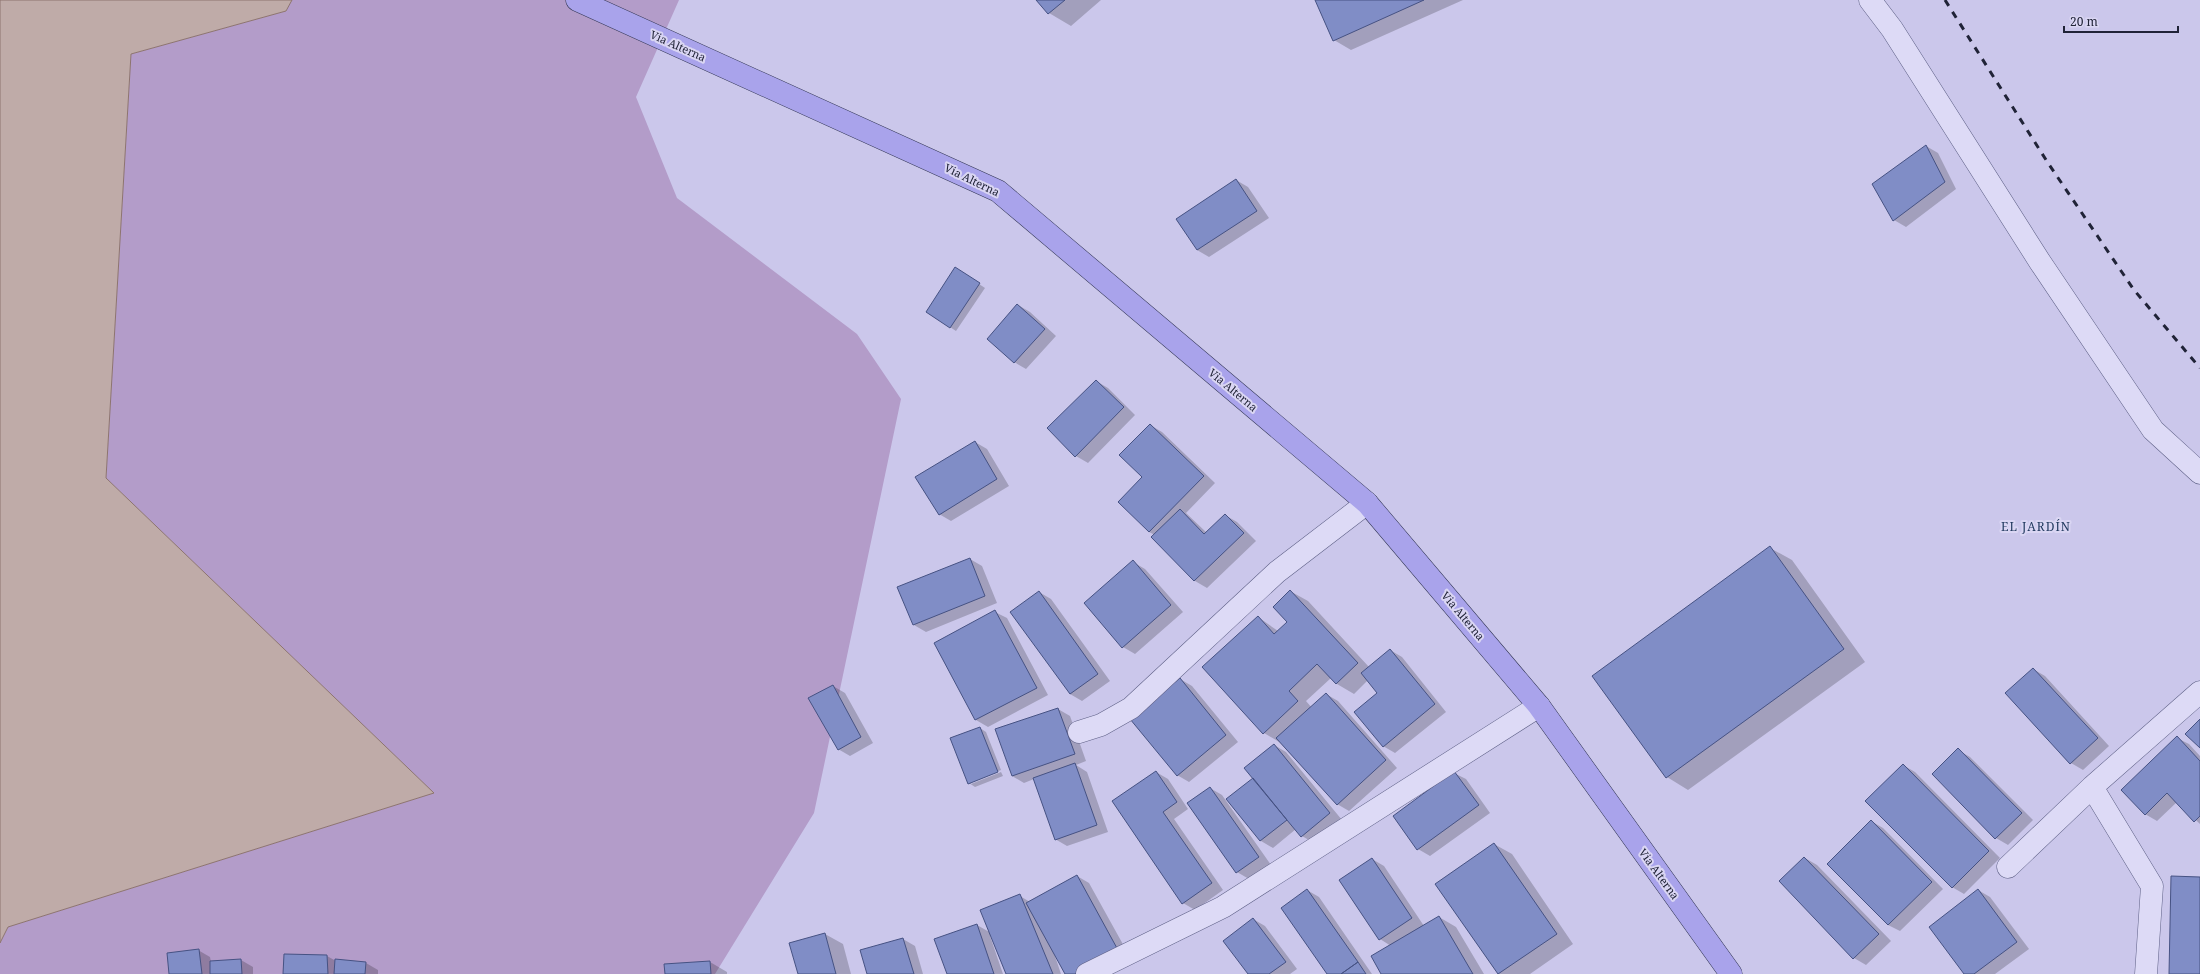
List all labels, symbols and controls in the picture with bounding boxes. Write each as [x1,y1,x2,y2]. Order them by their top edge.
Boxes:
scale bar [2064,8,2178,34]
text: 20 m [2070,13,2098,30]
street label: Via Alterna [648,27,708,64]
street label: Via Alterna [942,160,1002,199]
street label: Via Alterna [1206,365,1261,414]
district label: EL JARDÍN [2001,518,2071,535]
street label: Via Alterna [1439,588,1488,643]
street label: Via Alterna [1636,845,1683,902]

